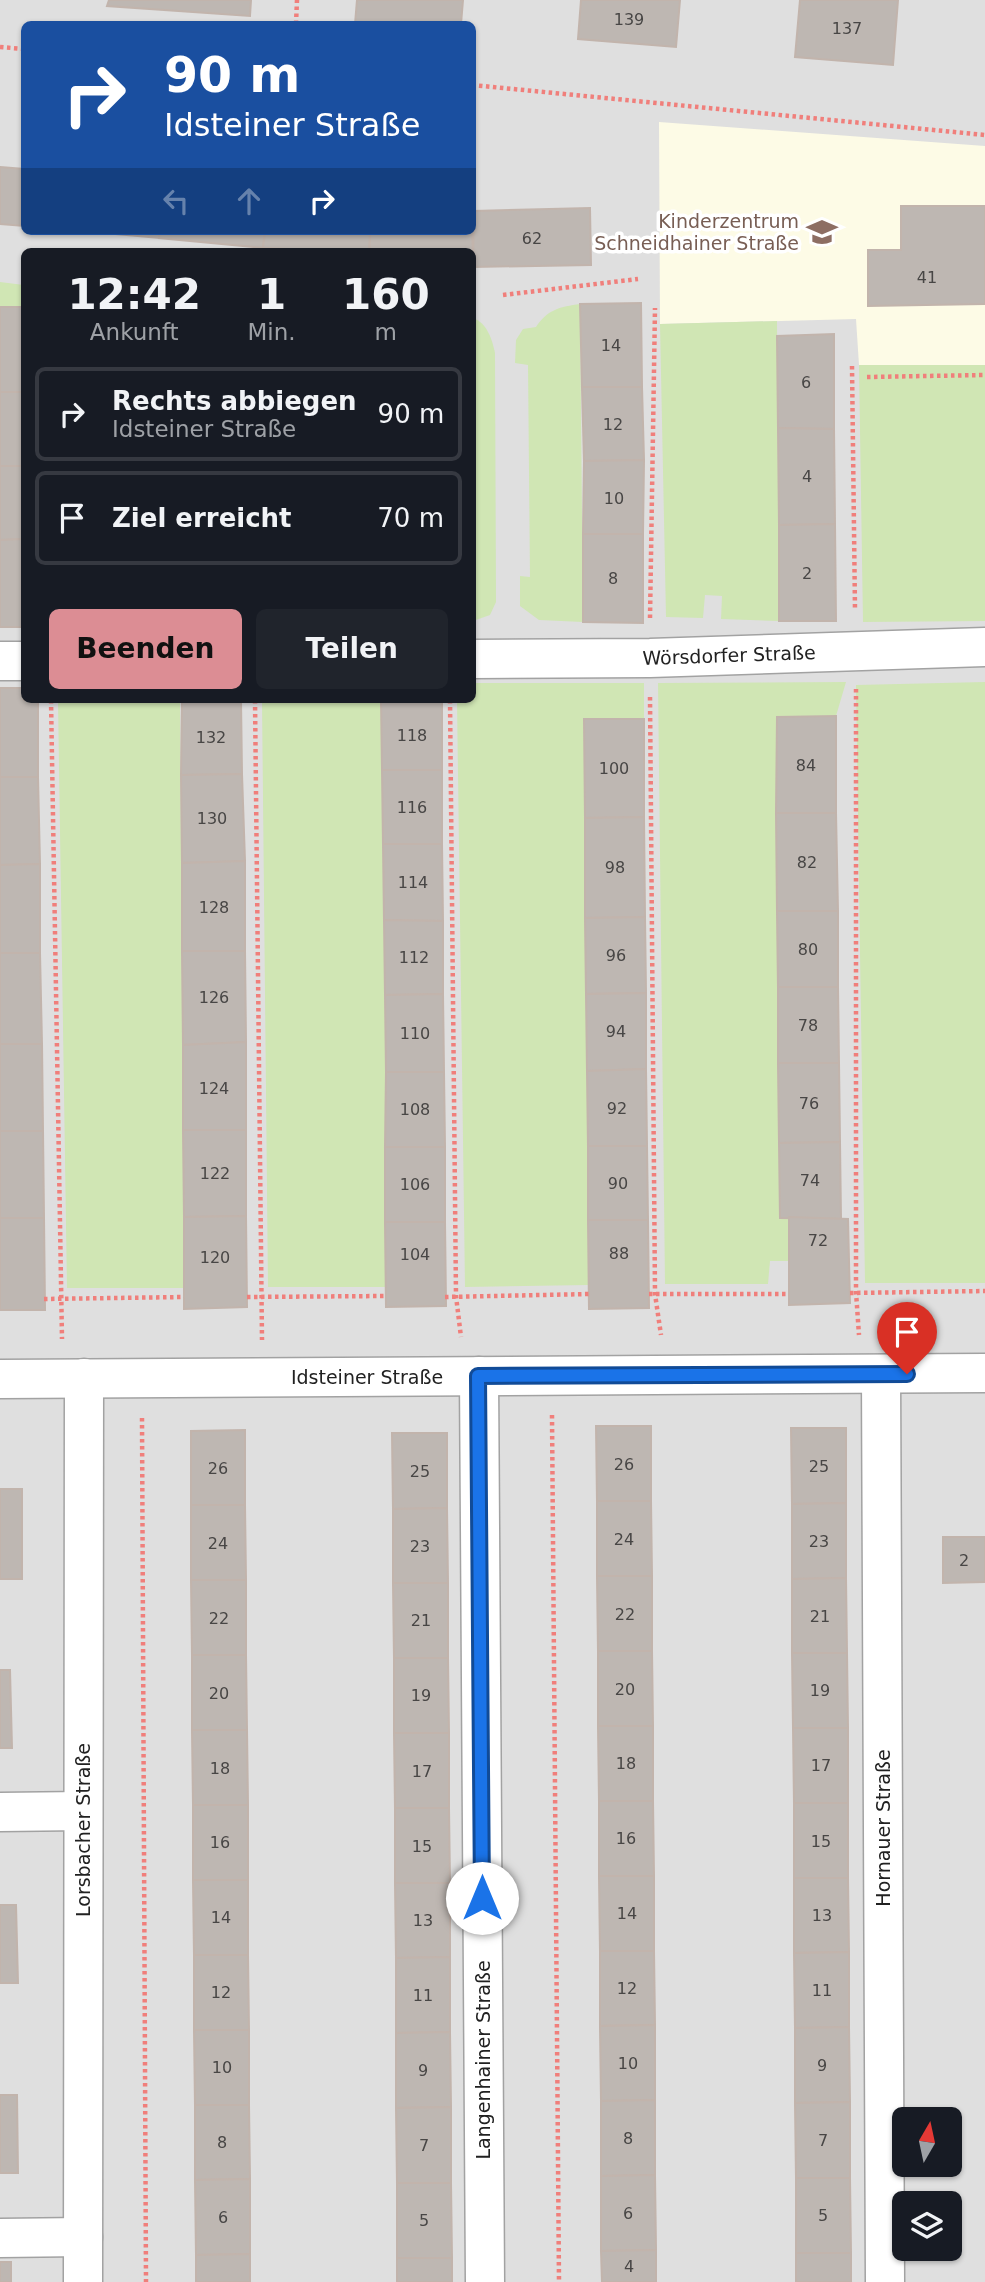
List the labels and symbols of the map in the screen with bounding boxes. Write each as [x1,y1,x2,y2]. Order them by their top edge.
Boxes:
house number: 139 [614,10,644,29]
house number: 137 [832,19,862,38]
place label: Kinderzentrum Schneidhainer Straße [594,210,799,254]
school or university icon: Kinderzentrum Schneidhainer Straße [805,215,839,249]
house number: 62 [522,229,542,248]
house number: 41 [917,268,937,287]
house number: 14 [601,336,621,355]
house number: 6 [801,373,811,392]
house number: 12 [603,415,623,434]
house number: 4 [802,467,812,486]
house number: 10 [604,489,624,508]
house number: 2 [802,564,812,583]
house number: 8 [608,569,618,588]
street label: Wörsdorfer Straße [642,641,816,669]
house number: 118 [397,726,427,745]
house number: 132 [196,728,226,747]
house number: 84 [796,756,816,775]
house number: 100 [599,759,629,778]
house number: 116 [397,798,427,817]
house number: 130 [197,809,227,828]
house number: 82 [797,853,817,872]
house number: 98 [605,858,625,877]
house number: 114 [398,873,428,892]
house number: 128 [199,898,229,917]
house number: 80 [798,940,818,959]
house number: 96 [606,946,626,965]
house number: 112 [399,948,429,967]
house number: 126 [199,988,229,1007]
house number: 78 [798,1016,818,1035]
house number: 94 [606,1022,626,1041]
house number: 110 [400,1024,430,1043]
house number: 124 [199,1079,229,1098]
house number: 76 [799,1094,819,1113]
house number: 92 [607,1099,627,1118]
house number: 108 [400,1100,430,1119]
house number: 122 [200,1164,230,1183]
house number: 74 [800,1171,820,1190]
house number: 90 [608,1174,628,1193]
house number: 106 [400,1175,430,1194]
house number: 72 [808,1231,828,1250]
house number: 88 [609,1244,629,1263]
house number: 104 [400,1245,430,1264]
house number: 120 [200,1248,230,1267]
pin [877,1302,937,1374]
street label: Idsteiner Straße [291,1366,443,1388]
house number: 26 [614,1455,634,1474]
house number: 25 [809,1457,829,1476]
house number: 26 [208,1459,228,1478]
house number: 25 [410,1462,430,1481]
house number: 24 [614,1530,634,1549]
house number: 23 [809,1532,829,1551]
house number: 24 [208,1534,228,1553]
house number: 23 [410,1537,430,1556]
house number: 2 [959,1551,969,1570]
house number: 22 [615,1605,635,1624]
house number: 21 [810,1607,830,1626]
house number: 22 [209,1609,229,1628]
house number: 21 [411,1611,431,1630]
house number: 20 [615,1680,635,1699]
house number: 19 [810,1681,830,1700]
house number: 20 [209,1684,229,1703]
house number: 19 [411,1686,431,1705]
street label: Lorsbacher Straße [72,1743,94,1917]
street label: Hornauer Straße [872,1749,894,1907]
house number: 18 [616,1754,636,1773]
house number: 17 [811,1756,831,1775]
house number: 18 [210,1759,230,1778]
house number: 17 [412,1762,432,1781]
house number: 16 [616,1829,636,1848]
house number: 15 [811,1832,831,1851]
house number: 16 [210,1833,230,1852]
house number: 15 [412,1837,432,1856]
position arrow [445,1861,519,1935]
house number: 14 [617,1904,637,1923]
house number: 13 [812,1906,832,1925]
house number: 14 [211,1908,231,1927]
house number: 13 [413,1911,433,1930]
street label: Langenhainer Straße [472,1960,494,2160]
house number: 12 [617,1979,637,1998]
house number: 11 [812,1981,832,2000]
house number: 12 [211,1983,231,2002]
house number: 11 [413,1986,433,2005]
house number: 10 [618,2054,638,2073]
house number: 9 [817,2056,827,2075]
house number: 10 [212,2058,232,2077]
house number: 9 [418,2061,428,2080]
north arrow [892,2107,962,2177]
house number: 8 [623,2129,633,2148]
house number: 7 [818,2131,828,2150]
house number: 8 [217,2133,227,2152]
house number: 7 [419,2136,429,2155]
house number: 6 [623,2204,633,2223]
house number: 5 [818,2206,828,2225]
house number: 6 [218,2208,228,2227]
house number: 5 [419,2211,429,2230]
house number: 4 [624,2257,634,2276]

